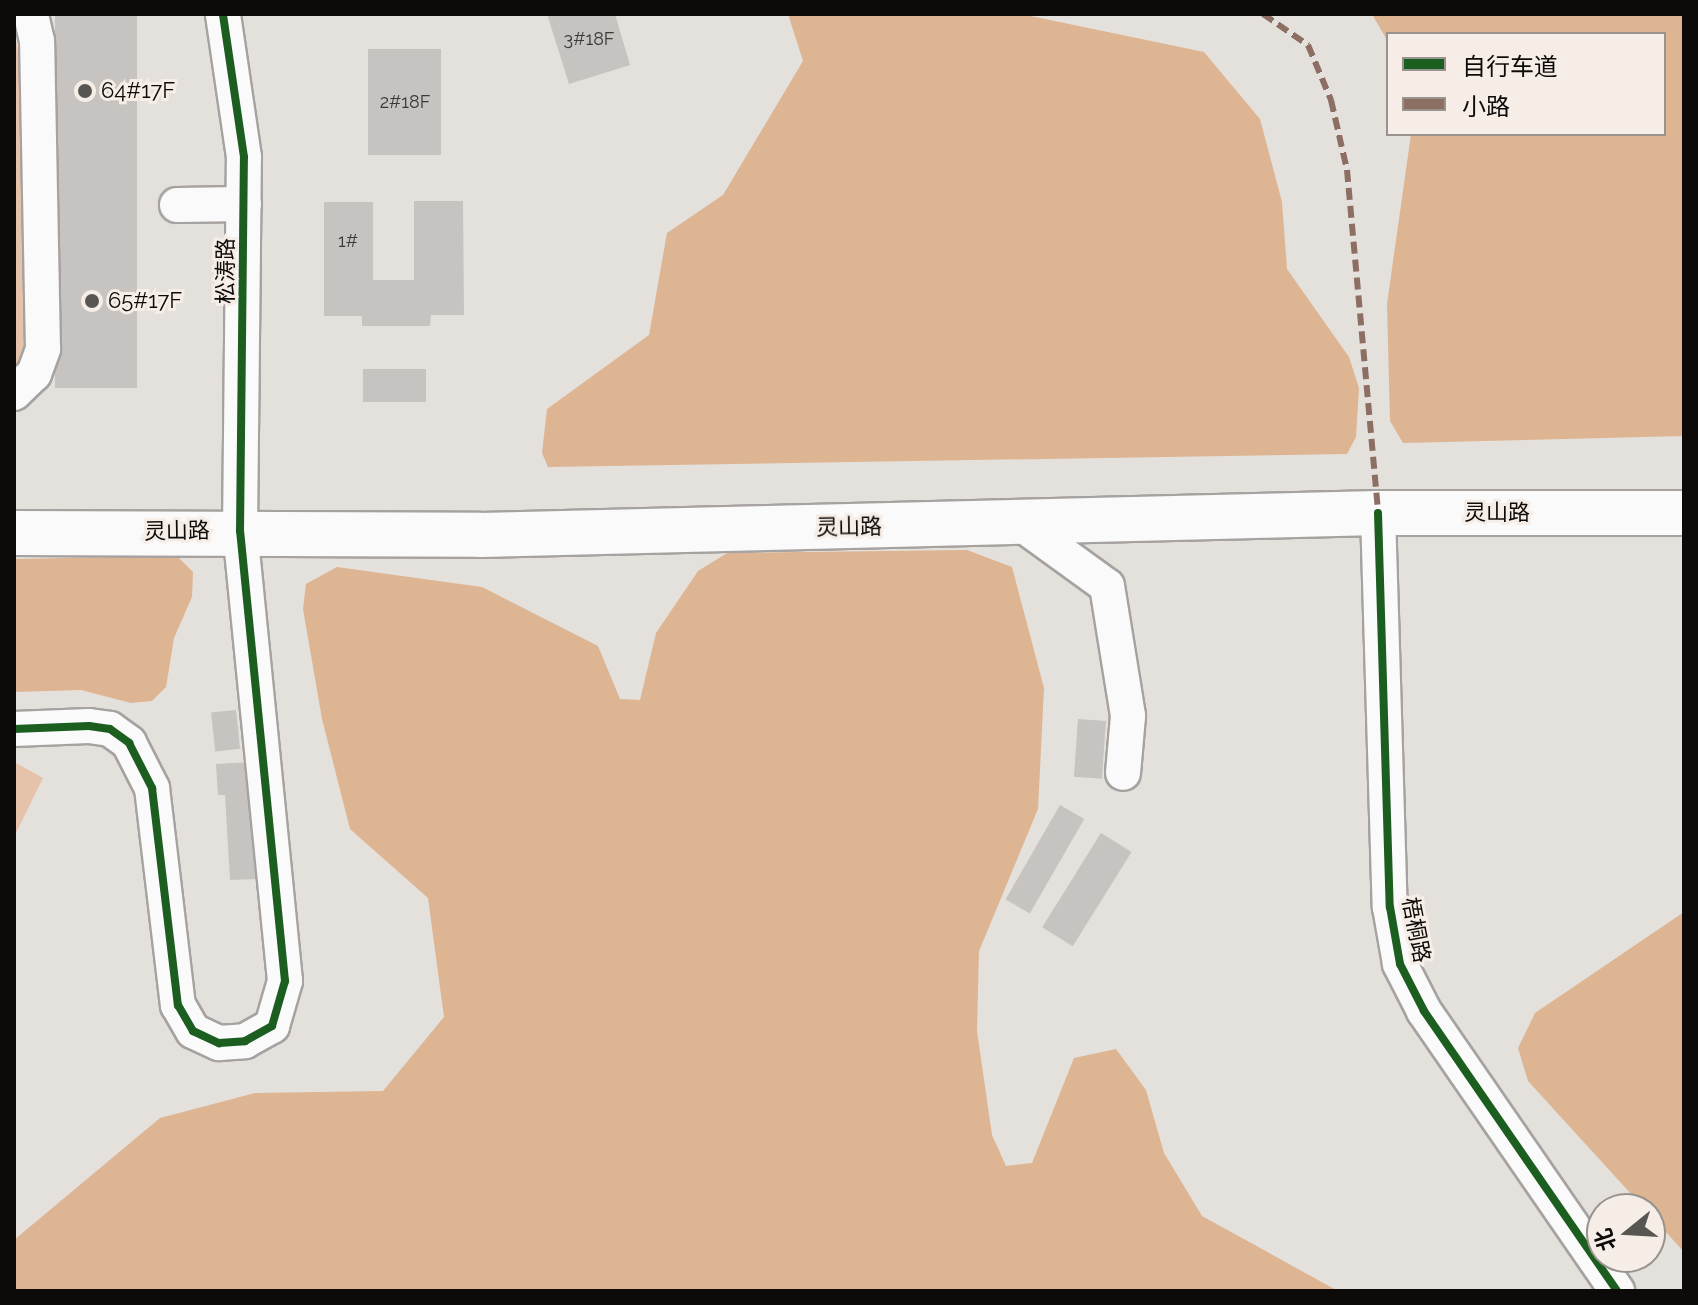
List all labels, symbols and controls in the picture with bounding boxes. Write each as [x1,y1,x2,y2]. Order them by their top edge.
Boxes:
house number: 3#18F [564,28,614,50]
legend [1386,32,1666,136]
text: 自行车道 [1462,52,1558,81]
place label: 64#17F [101,78,175,104]
marker: 64#17F [76,82,94,100]
house number: 2#18F [380,91,430,113]
text: 小路 [1462,92,1510,121]
house number: 1# [338,230,358,252]
street label: 松涛路 [213,238,239,304]
place label: 65#17F [108,288,182,314]
marker: 65#17F [83,292,101,310]
street label: 灵山路 [1464,500,1530,526]
street label: 灵山路 [816,513,882,541]
street label: 灵山路 [144,517,210,545]
street label: 梧桐路 [1397,895,1435,965]
north arrow [1586,1193,1666,1273]
text: 北 [1589,1225,1621,1254]

